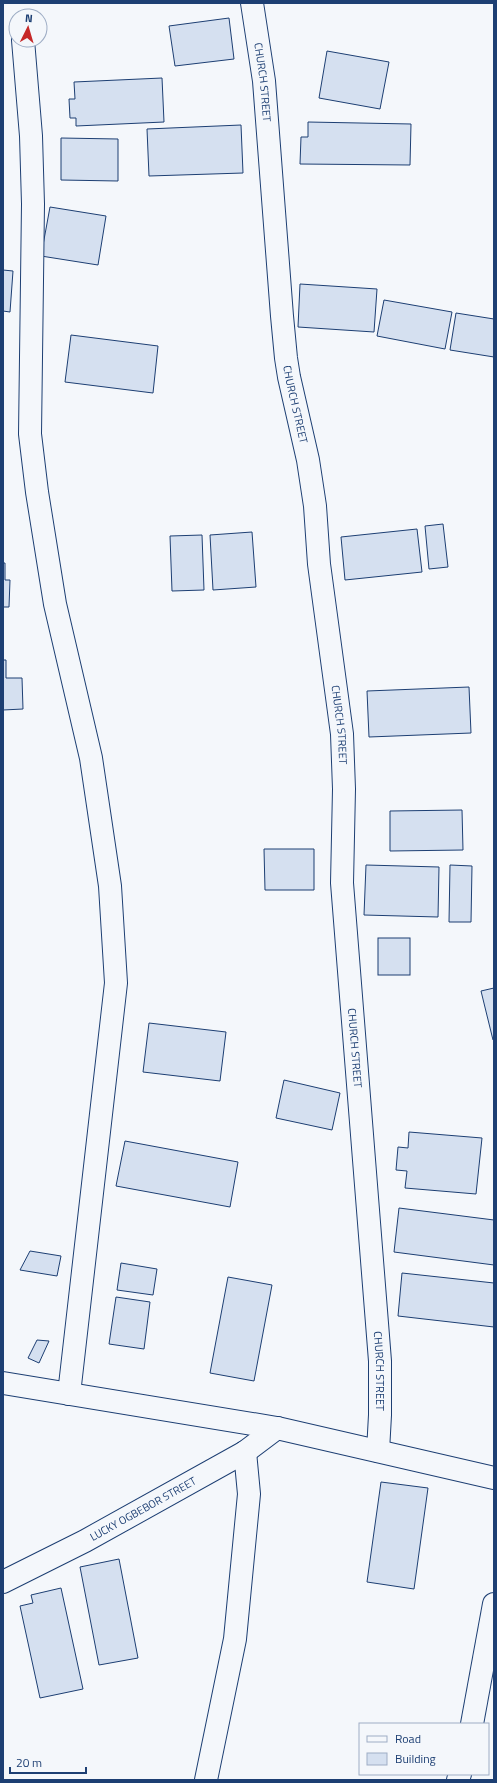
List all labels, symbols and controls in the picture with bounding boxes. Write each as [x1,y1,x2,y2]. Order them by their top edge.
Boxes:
north arrow [8,8,48,48]
text: N [24,10,33,26]
street label: CHURCH STREET [250,41,275,123]
street label: CHURCH STREET [279,364,312,445]
street label: CHURCH STREET [327,684,351,765]
street label: CHURCH STREET [344,1008,366,1089]
street label: CHURCH STREET [370,1331,388,1411]
street label: LUCKY OGBEBOR STREET [87,1473,199,1545]
legend [359,1723,489,1775]
text: Road [395,1729,421,1748]
scale bar [10,1749,86,1775]
text: Building [395,1749,436,1768]
text: 20 m [16,1753,42,1772]

